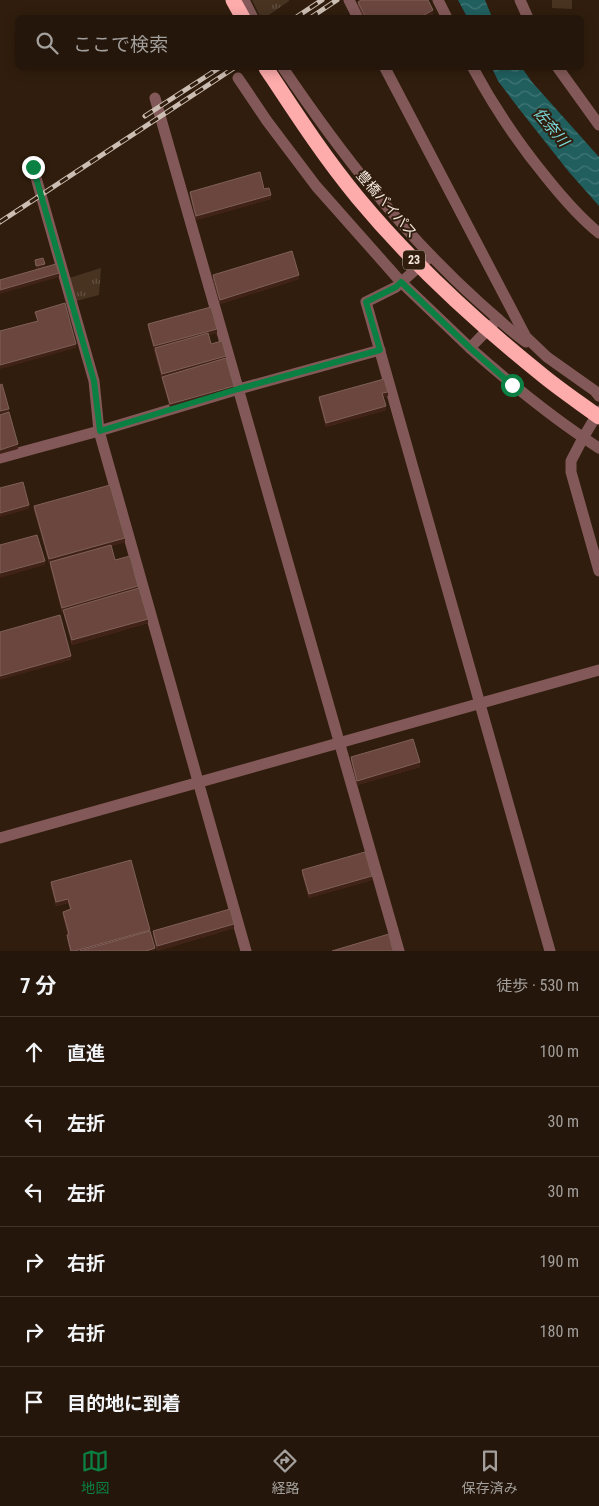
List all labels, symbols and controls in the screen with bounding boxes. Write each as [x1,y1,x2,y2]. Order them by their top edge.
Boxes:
search box [15,15,584,70]
icon: search [33,29,61,57]
text: ここで検索 [73,33,168,56]
water label: 佐奈川 [530,104,574,152]
route end [22,156,45,179]
street label: 豊橋バイパス [353,167,421,241]
road number: 23 [403,250,425,270]
route start [501,374,524,397]
text: 7 分 [20,974,56,998]
text: 徒歩 · 530 m [496,976,579,995]
icon: ahead [20,1038,48,1066]
text: 直進 [67,1042,105,1065]
text: 100 m [540,1042,579,1061]
icon: left [20,1108,48,1136]
text: 左折 [67,1112,105,1135]
text: 30 m [547,1112,579,1131]
icon: left [20,1178,48,1206]
text: 左折 [67,1182,105,1205]
text: 30 m [547,1182,579,1201]
icon: right [20,1248,48,1276]
text: 右折 [67,1252,105,1275]
text: 190 m [540,1252,579,1271]
icon: right [20,1318,48,1346]
text: 右折 [67,1322,105,1345]
text: 180 m [540,1322,579,1341]
icon: arrive [20,1388,48,1416]
text: 目的地に到着 [67,1392,181,1415]
tab: 地図 [81,1447,109,1497]
tab: 経路 [271,1447,299,1497]
tab: 保存済み [462,1447,518,1497]

